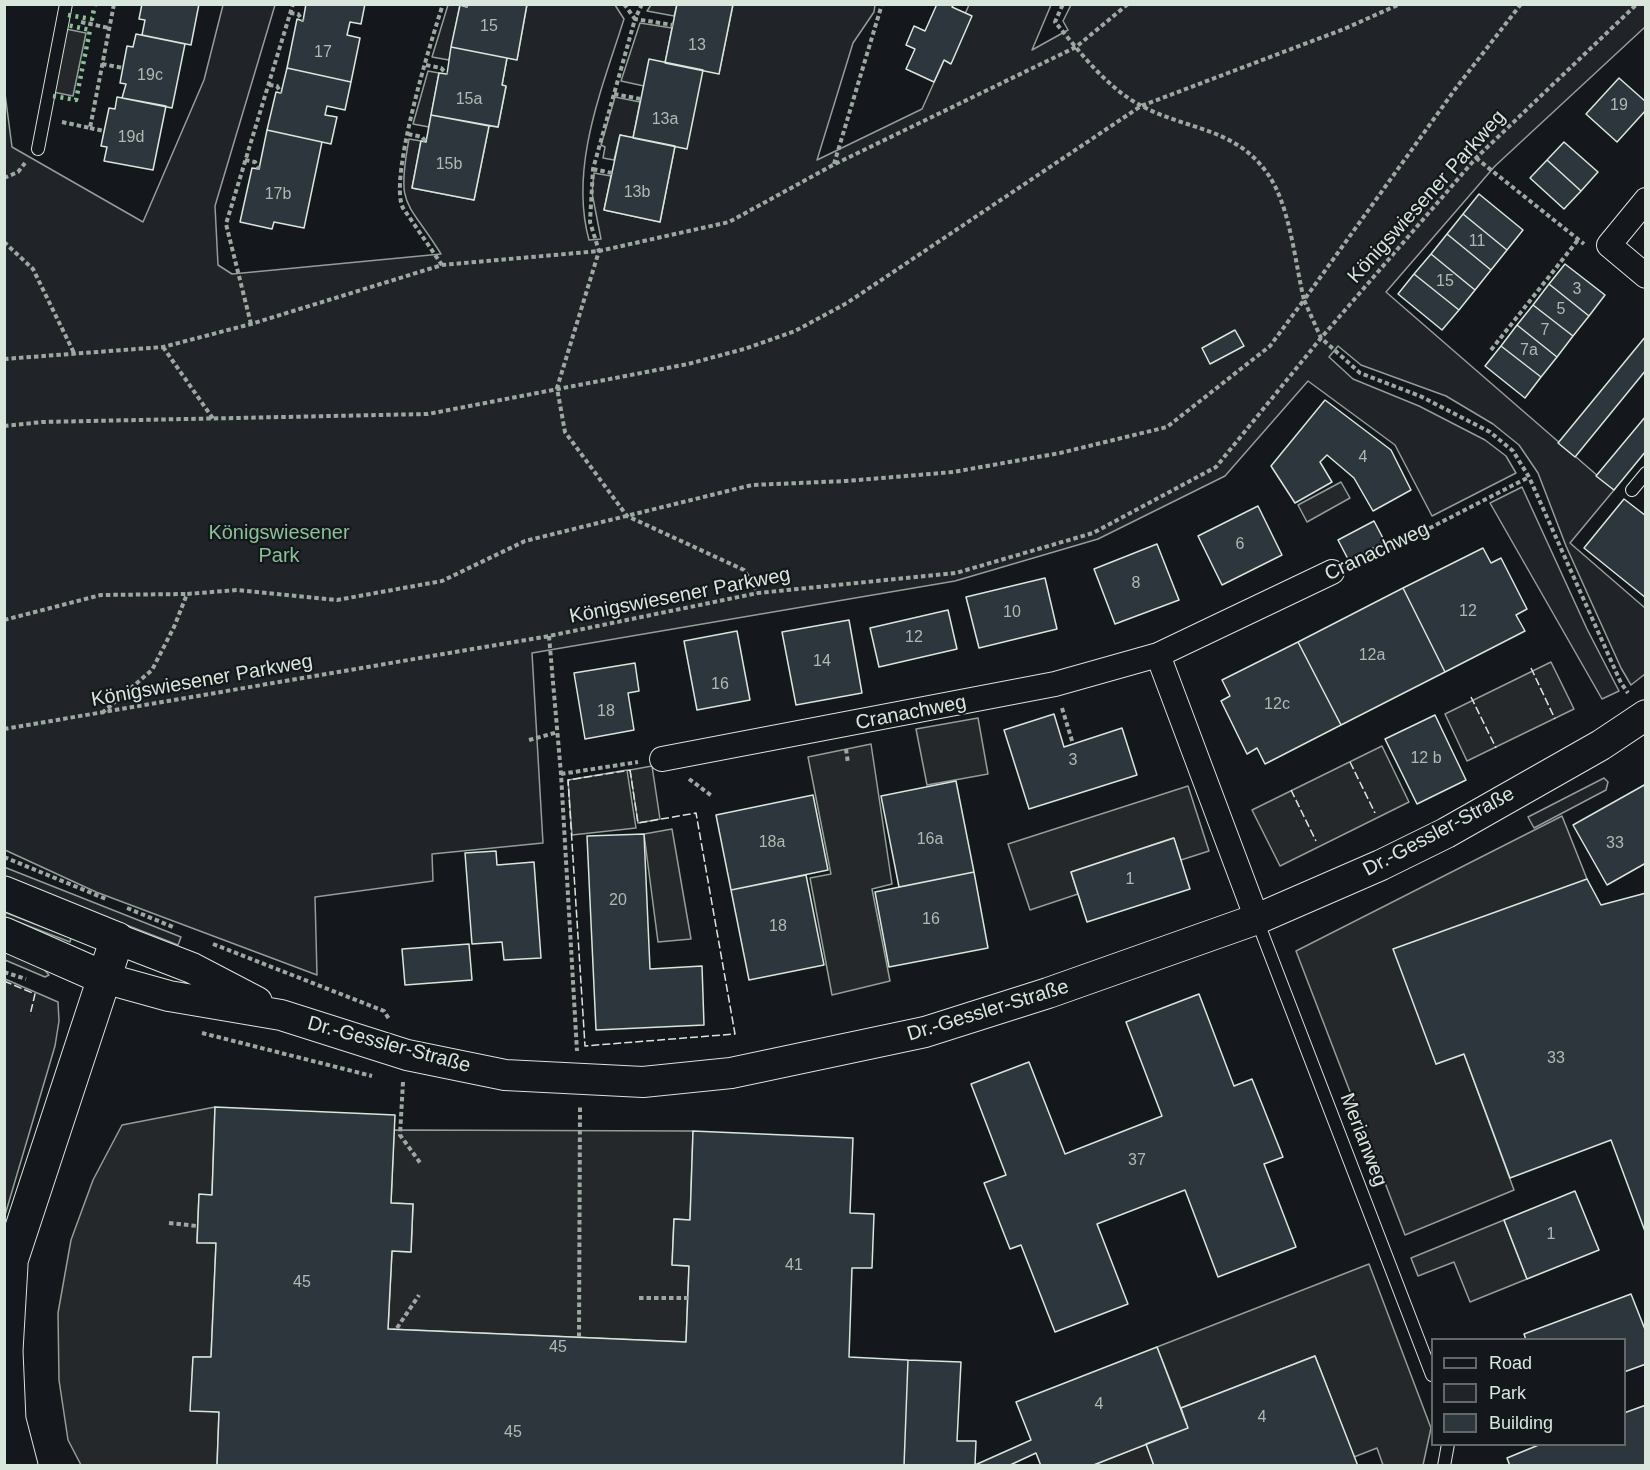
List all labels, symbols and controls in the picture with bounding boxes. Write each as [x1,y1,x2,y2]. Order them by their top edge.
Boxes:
house number: 15 [480,17,498,37]
house number: 13 [688,36,706,56]
house number: 17 [314,43,332,63]
house number: 19c [137,66,163,86]
house number: 15a [456,90,482,110]
house number: 19 [1610,96,1628,116]
street label: Königswiesener Parkweg [1343,106,1511,288]
house number: 13a [652,110,678,130]
house number: 19d [118,128,144,148]
house number: 15b [436,155,462,175]
house number: 13b [624,183,650,203]
house number: 17b [265,185,291,205]
house number: 11 [1469,232,1485,252]
house number: 15 [1436,272,1454,292]
house number: 3 [1573,280,1581,300]
house number: 5 [1557,300,1565,320]
house number: 7 [1541,321,1549,341]
house number: 7a [1520,341,1538,361]
house number: 4 [1359,448,1367,468]
street label: Cranachweg [1321,517,1433,587]
park label: Königswiesener Park [208,521,350,568]
house number: 6 [1236,535,1244,555]
street label: Königswiesener Parkweg [567,563,793,629]
house number: 8 [1132,574,1140,594]
house number: 12 [1459,602,1477,622]
house number: 10 [1003,603,1021,623]
house number: 12 [905,628,923,648]
house number: 12a [1359,646,1385,666]
street label: Königswiesener Parkweg [89,650,315,712]
house number: 14 [813,652,831,672]
house number: 16 [711,675,729,695]
street label: Cranachweg [854,691,968,735]
house number: 12c [1264,695,1290,715]
house number: 18 [597,702,615,722]
house number: 12 b [1410,749,1442,769]
house number: 3 [1069,751,1077,771]
street label: Dr.-Gessler-Straße [1359,782,1519,882]
house number: 16a [917,830,943,850]
house number: 18a [759,833,785,853]
house number: 33 [1606,834,1624,854]
house number: 1 [1126,870,1134,890]
house number: 20 [609,891,627,911]
house number: 16 [922,910,940,930]
house number: 18 [769,917,787,937]
street label: Dr.-Gessler-Straße [904,975,1072,1047]
street label: Dr.-Gessler-Straße [305,1012,473,1078]
house number: 33 [1547,1049,1565,1069]
street label: Merianweg [1334,1090,1392,1190]
house number: 37 [1128,1151,1146,1171]
house number: 1 [1547,1225,1555,1245]
house number: 41 [785,1256,803,1276]
house number: 45 [293,1273,311,1293]
house number: 45 [549,1338,567,1358]
legend [1431,1338,1626,1446]
text: Road [1489,1353,1532,1373]
text: Park [1489,1383,1526,1403]
house number: 4 [1095,1395,1103,1415]
house number: 4 [1258,1408,1266,1428]
text: Building [1489,1413,1553,1433]
house number: 45 [504,1423,522,1443]

